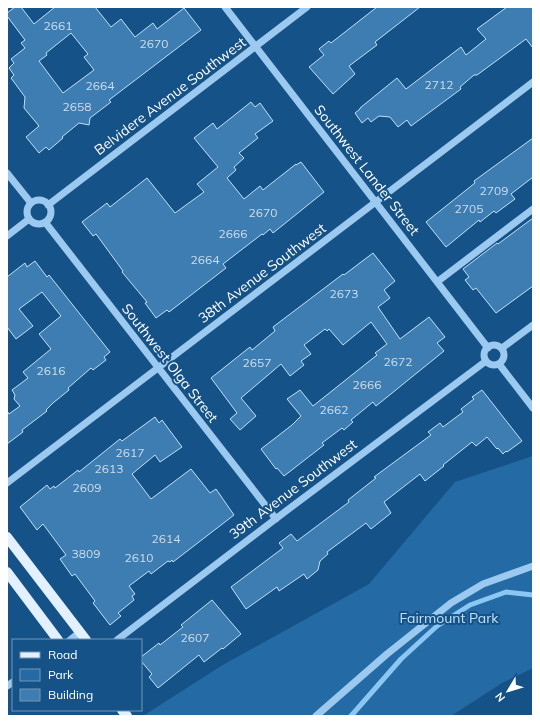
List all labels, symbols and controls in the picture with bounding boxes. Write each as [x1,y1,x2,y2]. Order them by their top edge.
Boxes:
house number: 2661 [44,18,72,33]
street label: Belvidere Avenue Southwest [91,33,249,159]
house number: 2670 [140,36,168,51]
house number: 2712 [425,77,453,92]
house number: 2664 [86,78,114,93]
house number: 2658 [63,99,91,114]
street label: Southwest Lander Street [310,101,424,239]
house number: 2709 [480,183,508,198]
house number: 2705 [455,201,483,216]
house number: 2670 [249,205,277,220]
street label: 38th Avenue Southwest [195,219,329,327]
house number: 2666 [219,226,247,241]
house number: 2664 [191,252,219,267]
house number: 2673 [330,286,358,301]
street label: Southwest Olga Street [118,300,222,426]
house number: 2672 [384,354,412,369]
house number: 2657 [243,355,271,370]
house number: 2616 [37,363,65,378]
house number: 2666 [353,377,381,392]
house number: 2662 [320,402,348,417]
street label: 39th Avenue Southwest [226,435,360,543]
house number: 2617 [116,445,144,460]
house number: 2613 [95,461,123,476]
house number: 2609 [73,480,101,495]
house number: 2614 [152,531,180,546]
house number: 3809 [72,546,100,561]
house number: 2610 [125,550,153,565]
park label: Fairmount Park [400,609,499,627]
house number: 2607 [181,630,209,645]
legend [12,639,142,711]
text: Road [48,647,77,662]
text: Park [48,667,74,682]
north arrow [488,671,528,711]
text: Building [48,687,93,702]
text: N [492,690,508,705]

